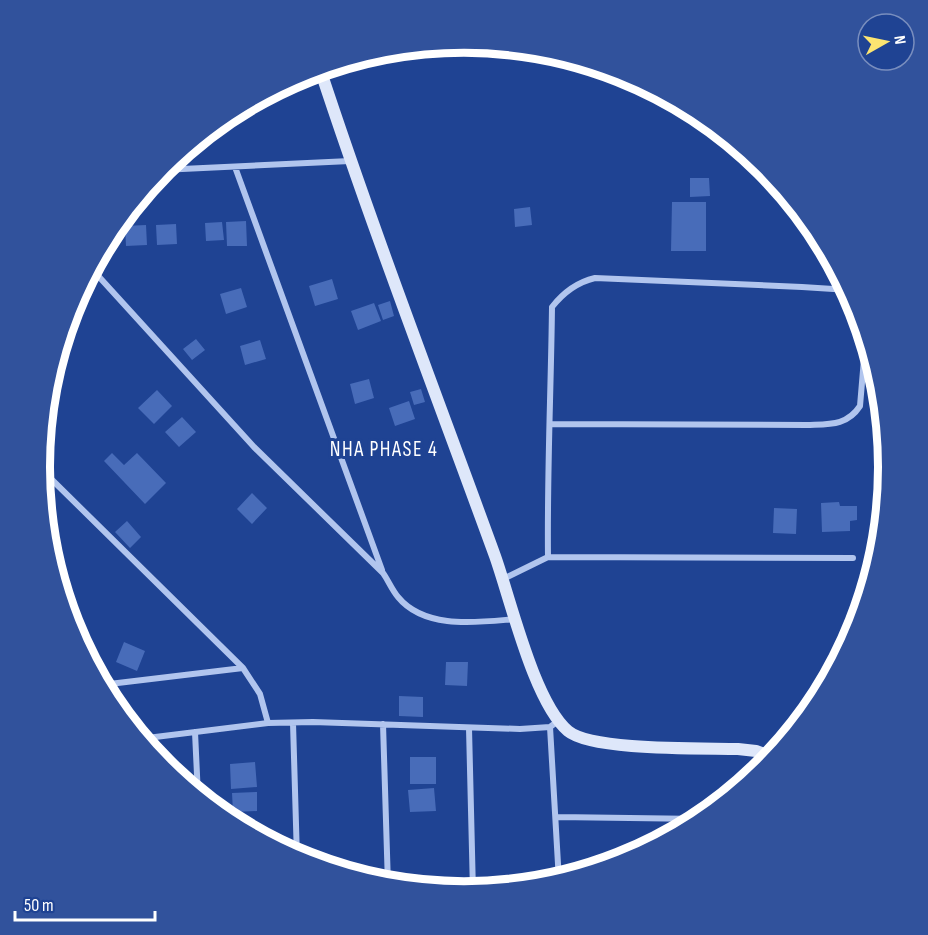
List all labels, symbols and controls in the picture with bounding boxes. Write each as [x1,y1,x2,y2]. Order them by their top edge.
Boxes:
north arrow [856,12,916,72]
text: N [889,34,909,46]
district label: NHA PHASE 4 [330,437,438,462]
scale bar [15,884,154,922]
text: 50 m [24,895,54,916]

